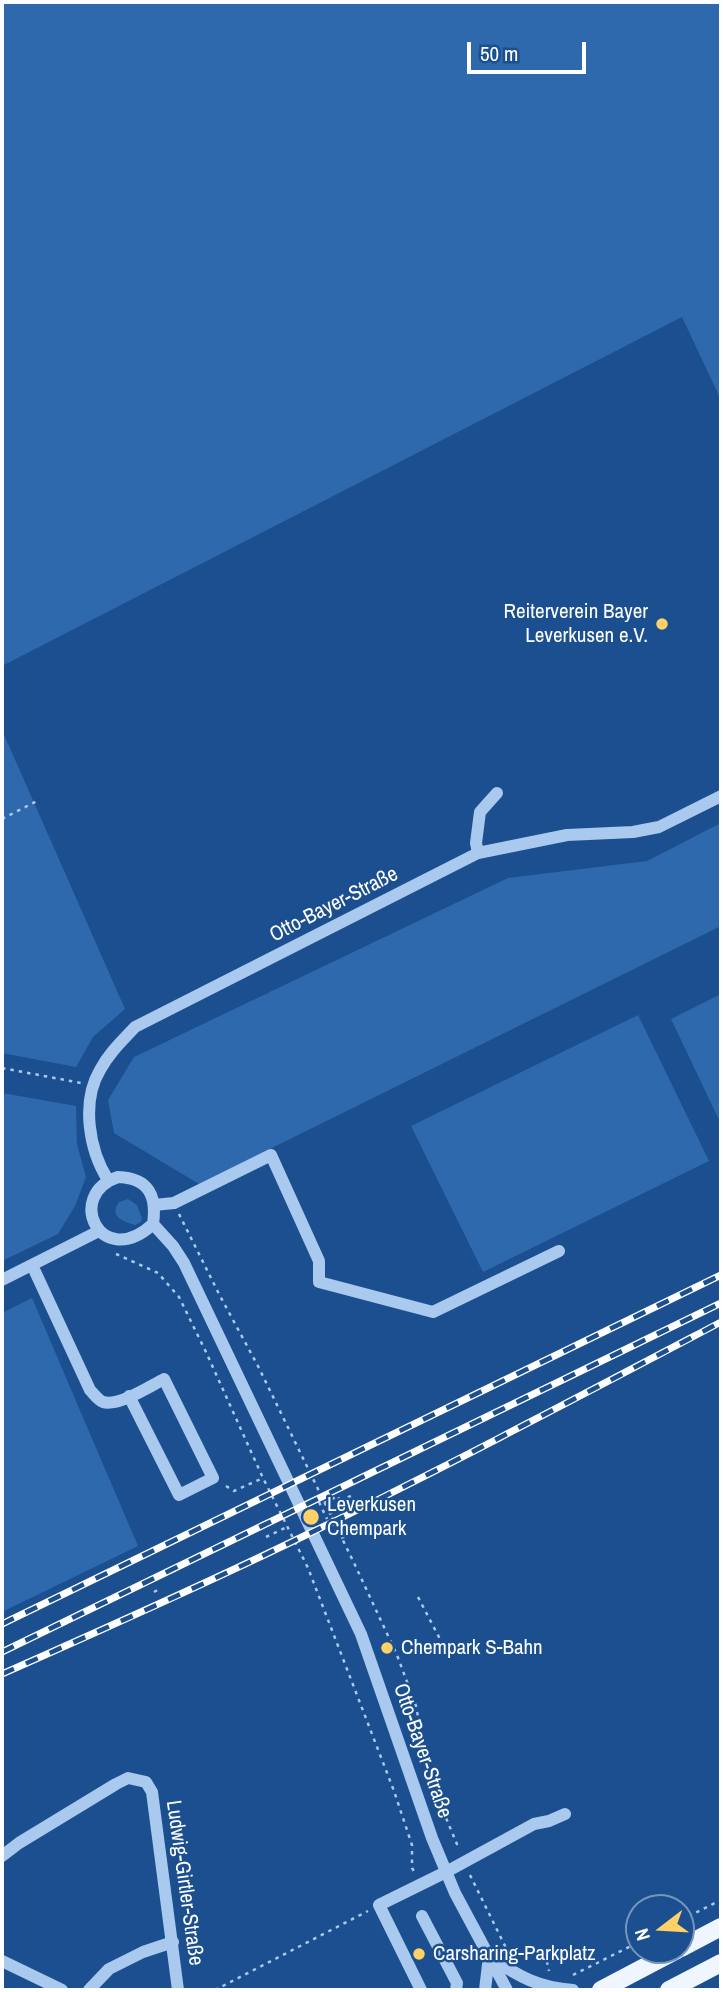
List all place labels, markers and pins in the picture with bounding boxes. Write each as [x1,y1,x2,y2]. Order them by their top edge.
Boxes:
place label: Reiterverein Bayer Leverkusen e.V. [503,599,648,649]
marker: Reiterverein Bayer Leverkusen e.V. [654,616,670,632]
place label: Leverkusen Chempark [327,1492,416,1542]
marker: Leverkusen Chempark [301,1507,321,1527]
place label: Chempark S-Bahn [401,1635,543,1661]
marker: Chempark S-Bahn [379,1640,395,1656]
place label: Carsharing-Parkplatz [433,1941,596,1967]
marker: Carsharing-Parkplatz [411,1946,427,1962]

